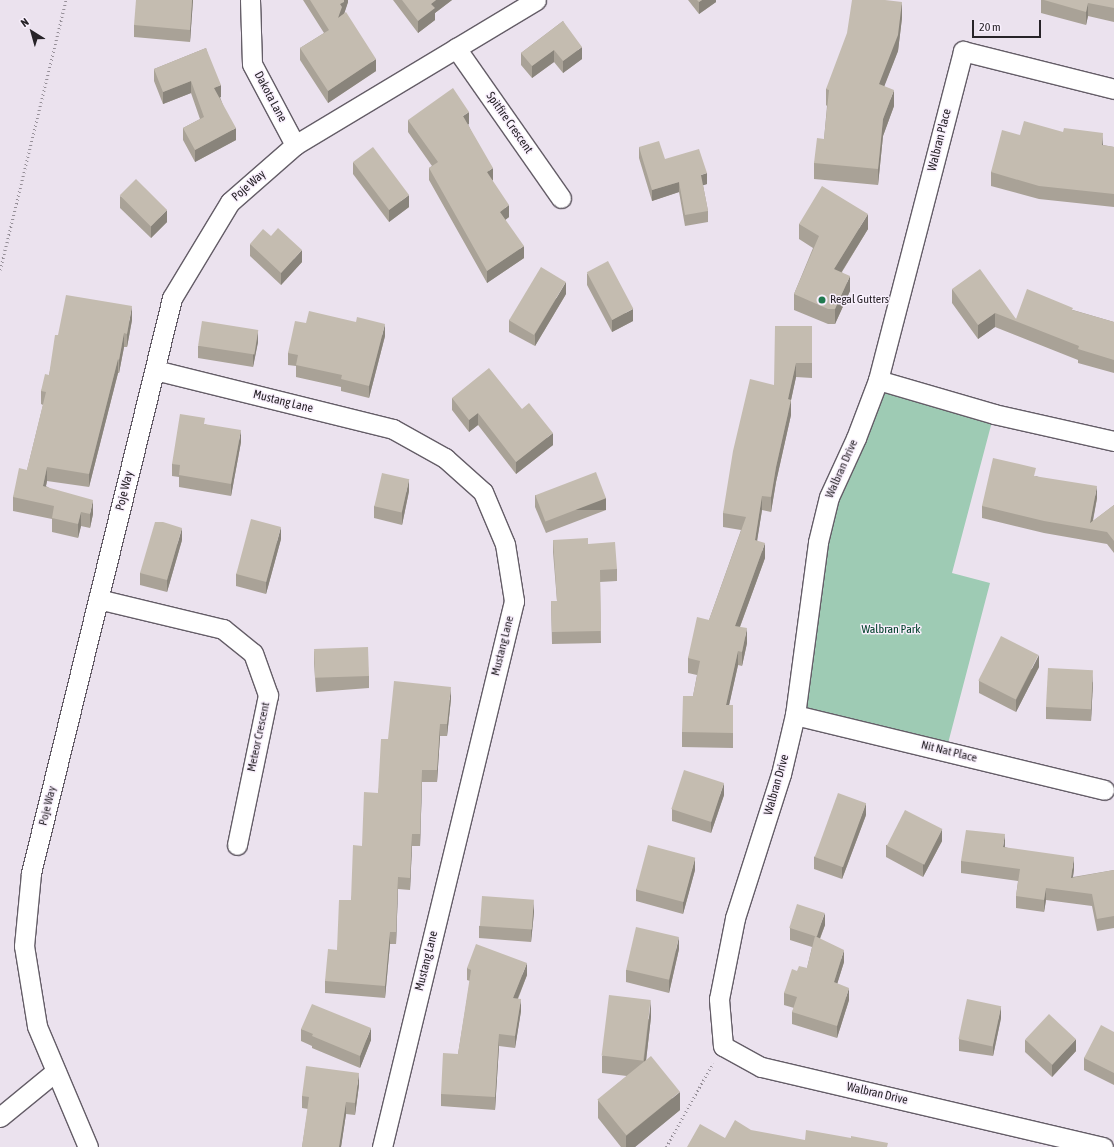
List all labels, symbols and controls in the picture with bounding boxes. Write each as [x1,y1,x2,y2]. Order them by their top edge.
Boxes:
north arrow [12,12,52,52]
scale bar [974,12,1043,38]
text: N [19,16,31,29]
text: 20 m [979,20,1001,34]
street label: Dakota Lane [251,69,289,125]
street label: Spitfire Crescent [483,90,535,156]
street label: Walbran Place [925,107,955,173]
street label: Poje Way [229,167,269,205]
place label: Regal Gutters [830,293,889,307]
marker: Regal Gutters [817,295,827,305]
street label: Mustang Lane [252,388,314,416]
street label: Walbran Drive [823,438,861,500]
street label: Poje Way [113,470,137,512]
street label: Mustang Lane [489,615,517,677]
park label: Walbran Park [861,623,921,637]
street label: Meteor Crescent [245,701,273,773]
street label: Nit Nat Place [919,738,979,766]
street label: Walbran Drive [761,753,793,817]
street label: Poje Way [36,785,60,827]
street label: Mustang Lane [413,930,441,992]
street label: Walbran Drive [845,1080,909,1108]

